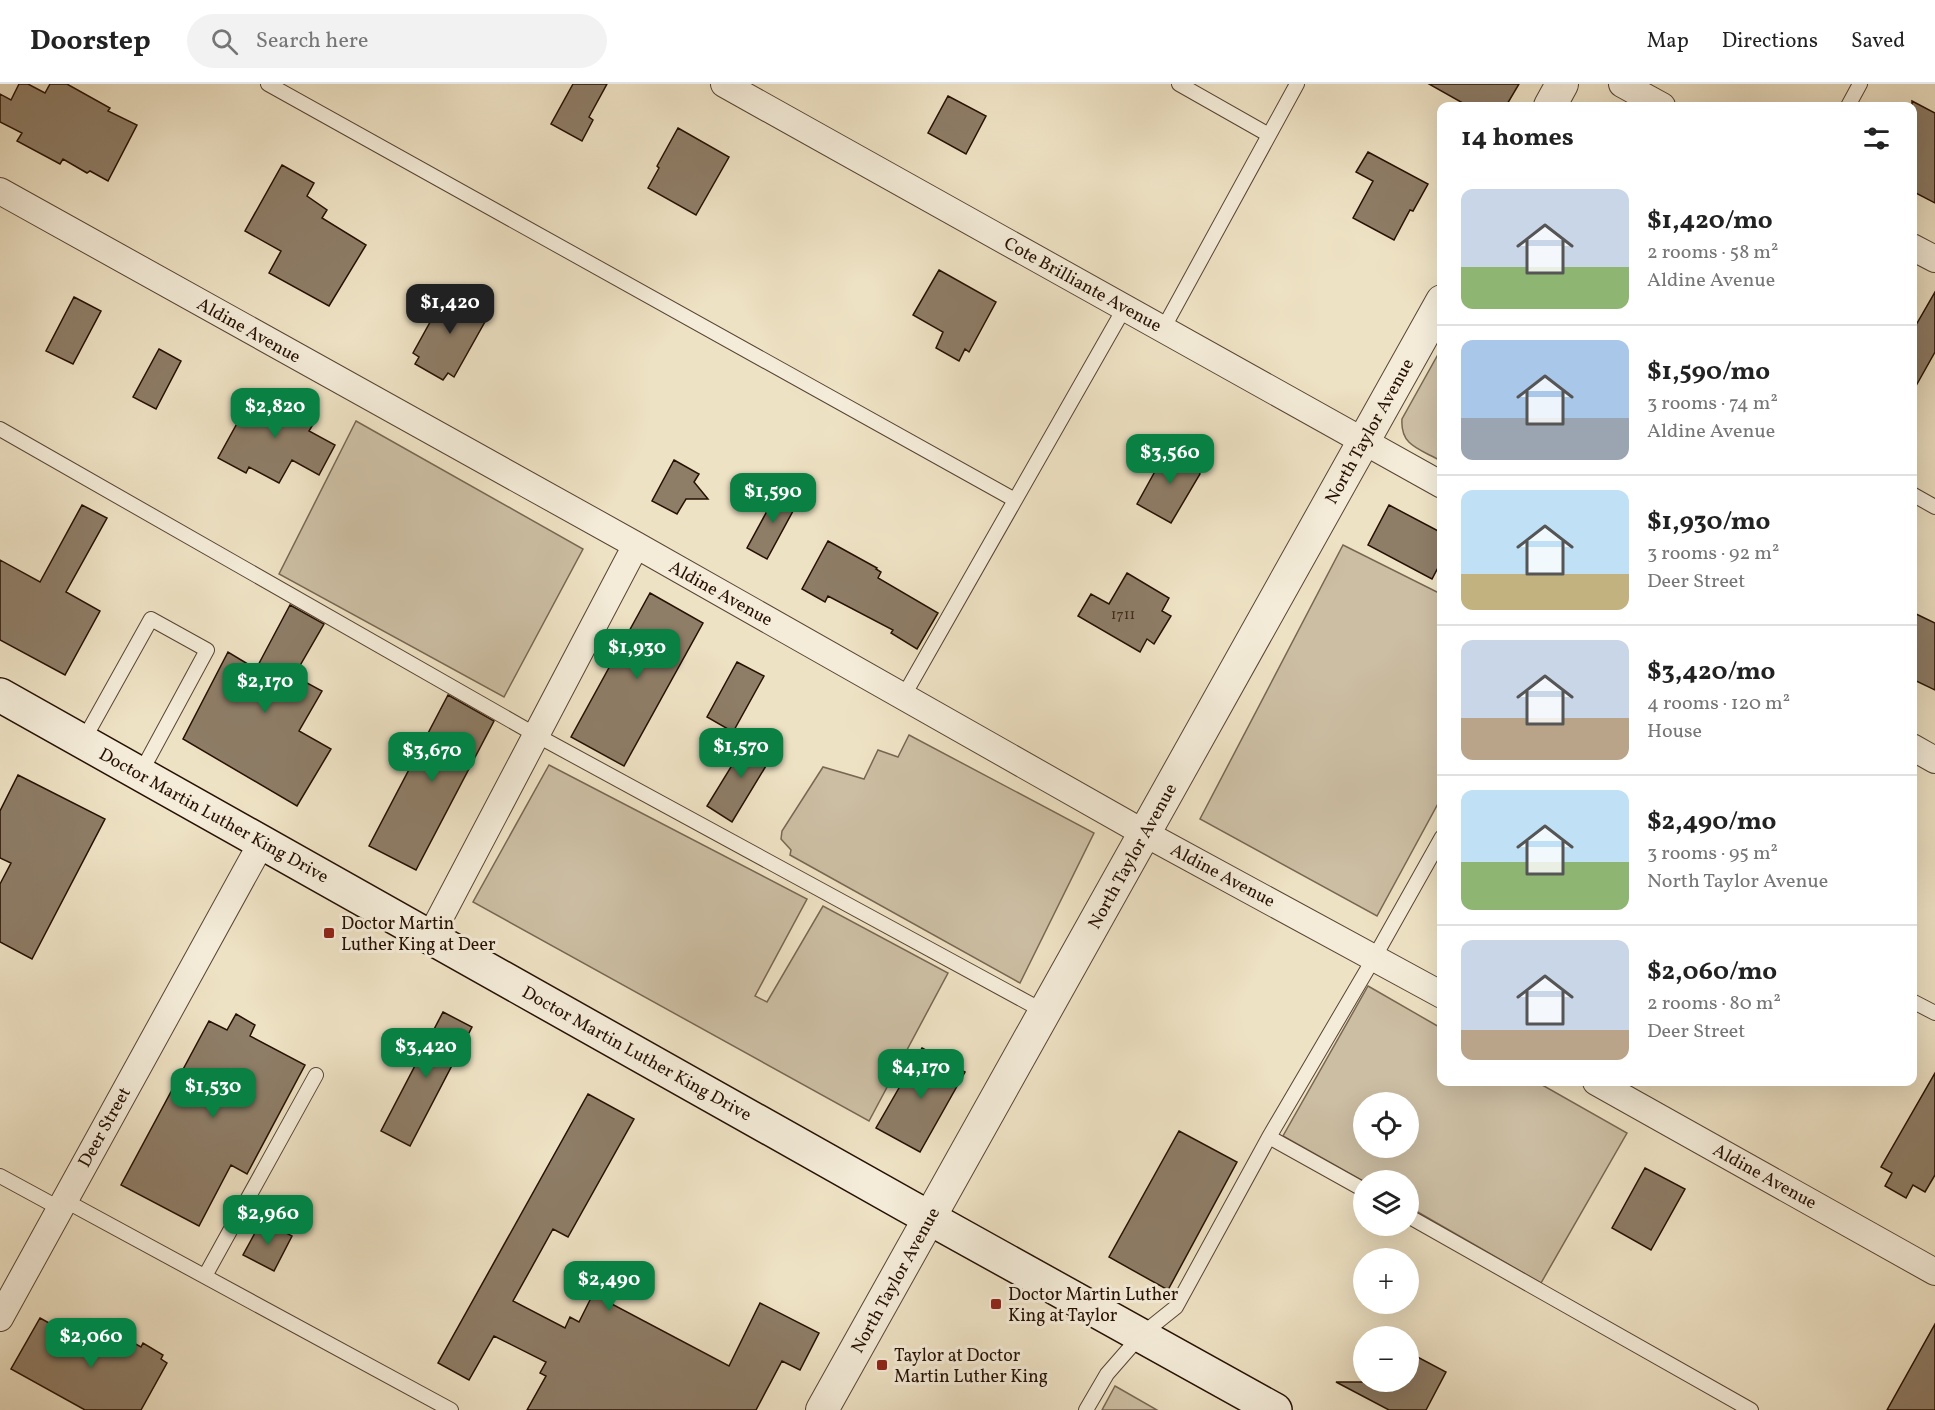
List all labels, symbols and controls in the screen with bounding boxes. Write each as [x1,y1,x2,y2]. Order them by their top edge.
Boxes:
search box [187,14,607,68]
text: Doorstep [30,22,151,61]
icon: search [208,25,241,58]
text: Search here [256,26,369,57]
text: Map [1647,27,1689,56]
text: Directions [1722,27,1818,56]
text: Saved [1851,27,1905,56]
text: 14 homes [1461,120,1574,156]
icon: filters [1860,122,1893,155]
text: $1,420/mo [1647,203,1773,239]
icon: home [1509,213,1581,285]
street label: Cote Brilliante Avenue [999,232,1166,339]
text: 2 rooms · 58 m² [1647,239,1778,267]
text: Aldine Avenue [1647,267,1775,295]
pin: $1,420 [401,284,499,335]
text: $1,420 [420,289,480,317]
street label: Aldine Avenue [192,292,305,370]
street label: North Taylor Avenue [1320,354,1421,509]
text: $1,590/mo [1647,354,1770,390]
icon: home [1509,364,1581,436]
pin: $2,820 [226,388,324,439]
text: 3 rooms · 74 m² [1647,390,1778,418]
text: $2,820 [245,393,305,421]
text: Aldine Avenue [1647,418,1775,446]
pin: $3,560 [1121,434,1219,485]
text: $3,560 [1140,439,1200,467]
pin: $1,590 [724,473,822,524]
text: $1,590 [744,478,802,506]
text: $1,930/mo [1647,504,1770,540]
icon: home [1509,514,1581,586]
text: 3 rooms · 92 m² [1647,540,1779,568]
street label: Aldine Avenue [664,555,777,633]
text: Deer Street [1647,568,1745,596]
house number: 1711 [1111,605,1135,626]
pin: $1,930 [588,629,686,680]
text: $1,930 [608,634,666,662]
text: $3,420/mo [1647,654,1775,690]
pin: $2,170 [216,663,314,714]
icon: home [1509,664,1581,736]
text: $2,170 [237,668,293,696]
text: 4 rooms · 120 m² [1647,690,1790,718]
text: House [1647,718,1702,746]
pin: $1,570 [692,728,790,779]
pin: $3,670 [383,732,481,783]
text: $1,570 [713,733,769,761]
text: $3,670 [402,737,462,765]
street label: Doctor Martin Luther King Drive [94,743,333,890]
street label: North Taylor Avenue [1083,779,1184,934]
text: $2,490/mo [1647,804,1776,840]
icon: home [1509,814,1581,886]
street label: Aldine Avenue [1165,838,1279,914]
text: 3 rooms · 95 m² [1647,840,1778,868]
text: North Taylor Avenue [1647,868,1828,896]
place label: Doctor Martin Luther King at Deer [341,912,496,958]
marker: Doctor Martin Luther King at Deer [322,926,336,940]
text: $2,060/mo [1647,954,1777,990]
icon: home [1509,964,1581,1036]
street label: Doctor Martin Luther King Drive [517,981,756,1128]
text: 2 rooms · 80 m² [1647,990,1781,1018]
text: Deer Street [1647,1018,1745,1046]
pin: $3,420 [377,1028,475,1079]
text: $3,420 [395,1033,457,1061]
pin: $4,170 [872,1049,970,1100]
text: $4,170 [892,1054,950,1082]
pin: $1,530 [164,1068,262,1119]
text: $1,530 [185,1073,241,1101]
street label: Deer Street [73,1083,138,1173]
map controls [1353,1092,1419,1392]
button: locate [1353,1092,1419,1158]
street label: Aldine Avenue [1708,1138,1821,1216]
button: layers [1353,1170,1419,1236]
pin: $2,960 [219,1195,317,1246]
text: $2,960 [237,1200,299,1228]
street label: North Taylor Avenue [846,1203,947,1358]
button: + [1353,1248,1419,1314]
pin: $2,490 [560,1261,658,1312]
text: $2,490 [578,1266,640,1294]
place label: Doctor Martin Luther King at Taylor [1008,1283,1179,1329]
marker: Doctor Martin Luther King at Taylor [989,1297,1003,1311]
pin: $2,060 [42,1318,140,1369]
text: $2,060 [59,1323,123,1351]
button: − [1353,1326,1419,1392]
place label: Taylor at Doctor Martin Luther King [894,1344,1048,1390]
marker: Taylor at Doctor Martin Luther King [875,1358,889,1372]

